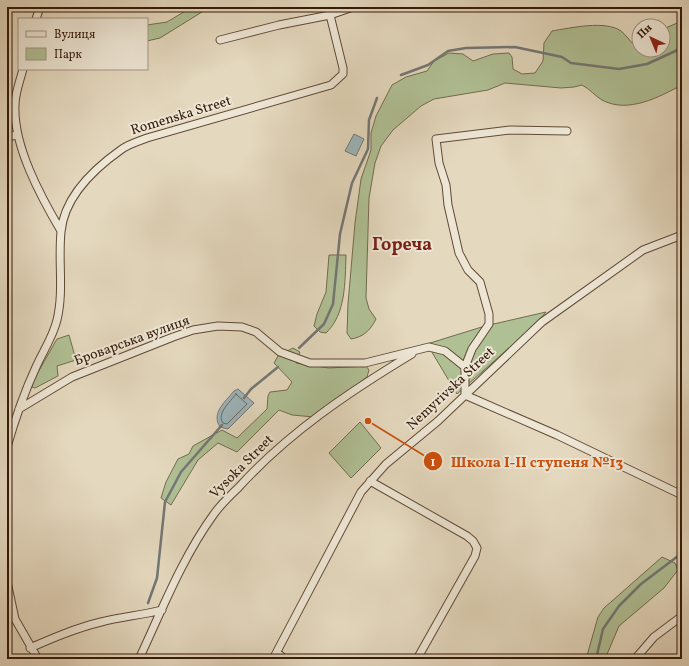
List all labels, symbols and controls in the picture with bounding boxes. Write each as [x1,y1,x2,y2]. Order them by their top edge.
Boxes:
legend [18,18,148,70]
north arrow [631,18,671,58]
text: Пн [634,21,656,43]
text: Вулиця [54,27,95,43]
text: Парк [54,47,82,63]
street label: Romenska Street [128,92,234,140]
district label: Гореча [372,233,432,258]
street label: Броварська вулиця [71,311,193,371]
street label: Nemyrivska Street [403,343,499,435]
street label: Vysoka Street [206,431,278,503]
callout: Школа I-II ступеня №13 [423,448,631,475]
text: Школа I-II ступеня №13 [451,453,624,474]
text: 1 [431,455,436,471]

